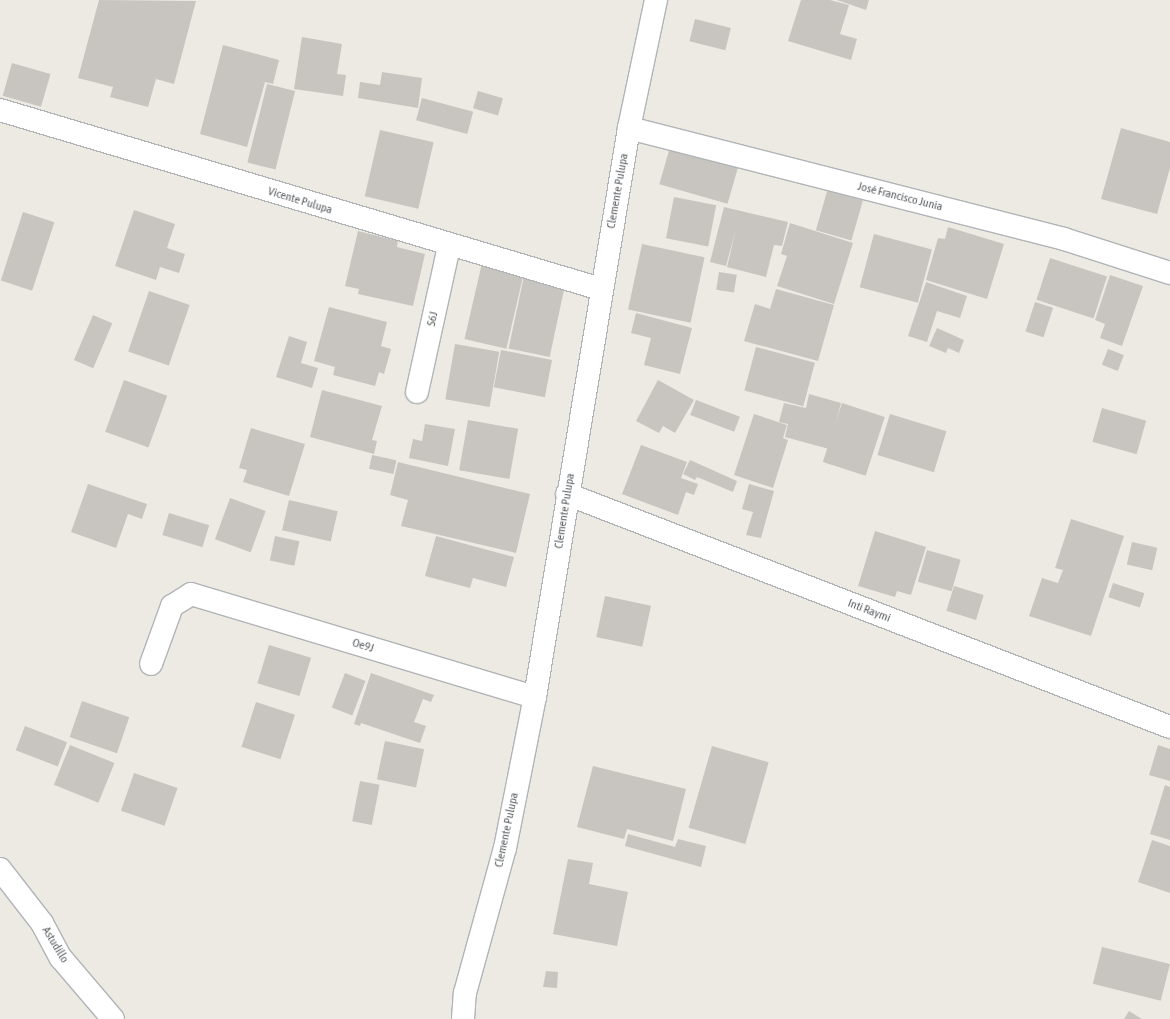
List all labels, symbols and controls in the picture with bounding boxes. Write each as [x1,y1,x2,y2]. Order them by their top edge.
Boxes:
street label: Clemente Pulupa [604,152,632,230]
street label: José Francisco Junia [856,179,944,215]
street label: Vicente Pulupa [266,184,334,218]
street label: S6J [424,310,442,328]
street label: Clemente Pulupa [552,472,578,550]
street label: Inti Raymi [846,596,892,626]
street label: Oe9J [350,636,376,656]
street label: Clemente Pulupa [492,791,522,869]
street label: Astudillo [39,924,71,966]

